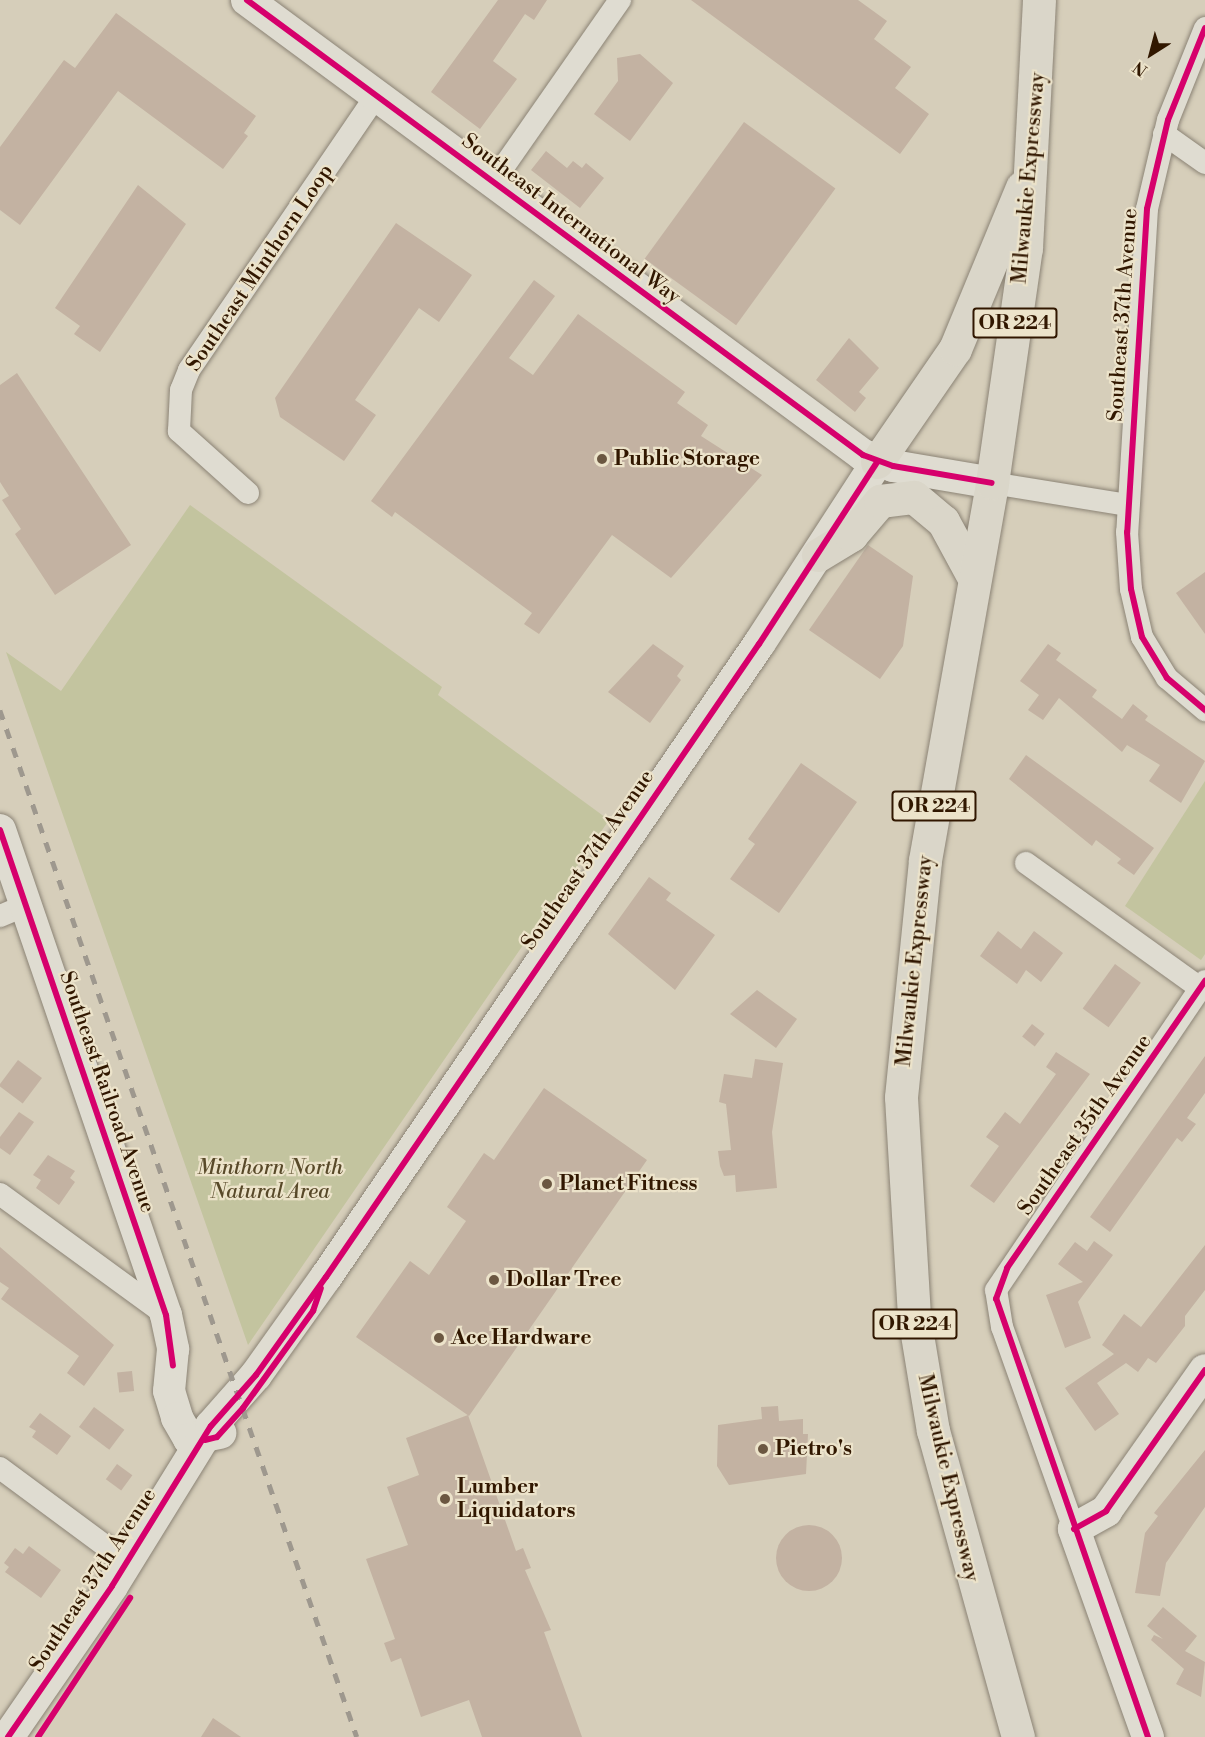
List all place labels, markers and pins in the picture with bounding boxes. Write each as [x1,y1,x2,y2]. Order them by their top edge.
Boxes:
place label: Public Storage [614,446,760,472]
marker: Public Storage [595,452,609,466]
place label: Planet Fitness [559,1171,697,1197]
marker: Planet Fitness [540,1177,554,1191]
place label: Dollar Tree [506,1267,621,1293]
marker: Dollar Tree [487,1273,501,1287]
place label: Ace Hardware [451,1325,591,1351]
marker: Ace Hardware [432,1331,446,1345]
place label: Pietro's [775,1436,852,1462]
marker: Pietro's [756,1442,770,1456]
place label: Lumber Liquidators [457,1474,576,1524]
marker: Lumber Liquidators [438,1492,452,1506]

